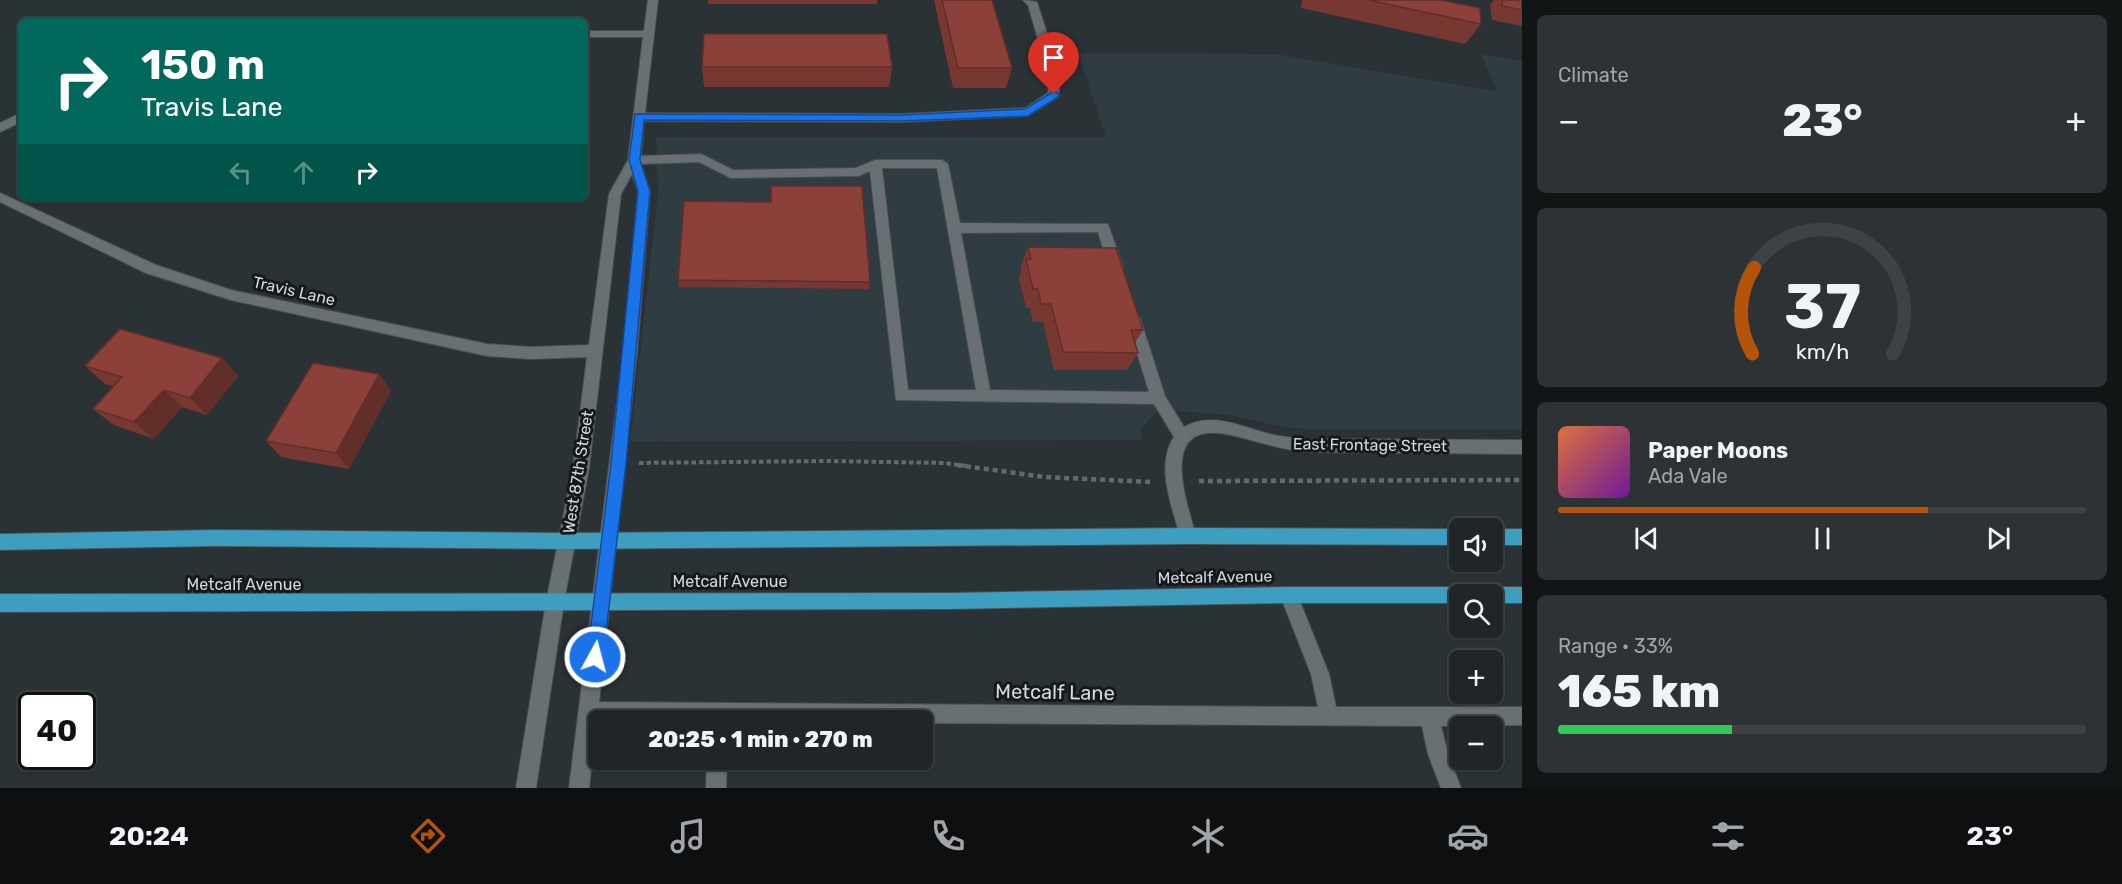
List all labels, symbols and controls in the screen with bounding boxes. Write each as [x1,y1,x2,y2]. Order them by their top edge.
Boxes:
pin [1028,32,1079,94]
text: 150 m [141,40,265,90]
icon: arrive [1037,41,1070,74]
icon: right [42,42,120,120]
text: Climate [1558,63,1629,87]
text: Travis Lane [141,91,283,123]
text: 23° [1782,94,1863,147]
text: − [1558,101,1579,140]
text: + [2065,101,2086,140]
icon: left [224,156,257,189]
icon: ahead [287,156,320,189]
icon: right [350,156,383,189]
text: 37 [1784,271,1860,345]
street label: Travis Lane [251,272,337,310]
text: km/h [1795,340,1849,365]
street label: West 87th Street [559,409,597,535]
street label: East Frontage Street [1293,434,1447,456]
text: Paper Moons [1648,437,1788,464]
text: Ada Vale [1648,464,1728,488]
map controls [1449,518,1503,770]
button: sound [1449,518,1503,572]
icon: previous [1630,522,1663,555]
icon: pause [1806,522,1839,555]
icon: next [1982,522,2015,555]
street label: Metcalf Avenue [1157,566,1273,588]
street label: Metcalf Avenue [673,572,787,591]
street label: Metcalf Avenue [187,575,301,594]
button: search [1449,584,1503,638]
position arrow [563,625,627,689]
text: Range · 33% [1558,634,1673,658]
button: + [1449,650,1503,704]
text: 165 km [1558,665,1720,718]
street label: Metcalf Lane [995,679,1115,705]
speed limit sign: 40 [18,692,96,770]
button: − [1449,716,1503,770]
text: 20:25 · 1 min · 270 m [648,726,873,753]
icon: directions [407,815,449,857]
icon: music [667,815,709,857]
icon: phone [927,815,969,857]
icon: climate [1187,815,1229,857]
icon: car [1447,815,1489,857]
icon: filters [1707,815,1749,857]
text: 20:24 [109,820,189,852]
text: 23° [1967,820,2013,852]

